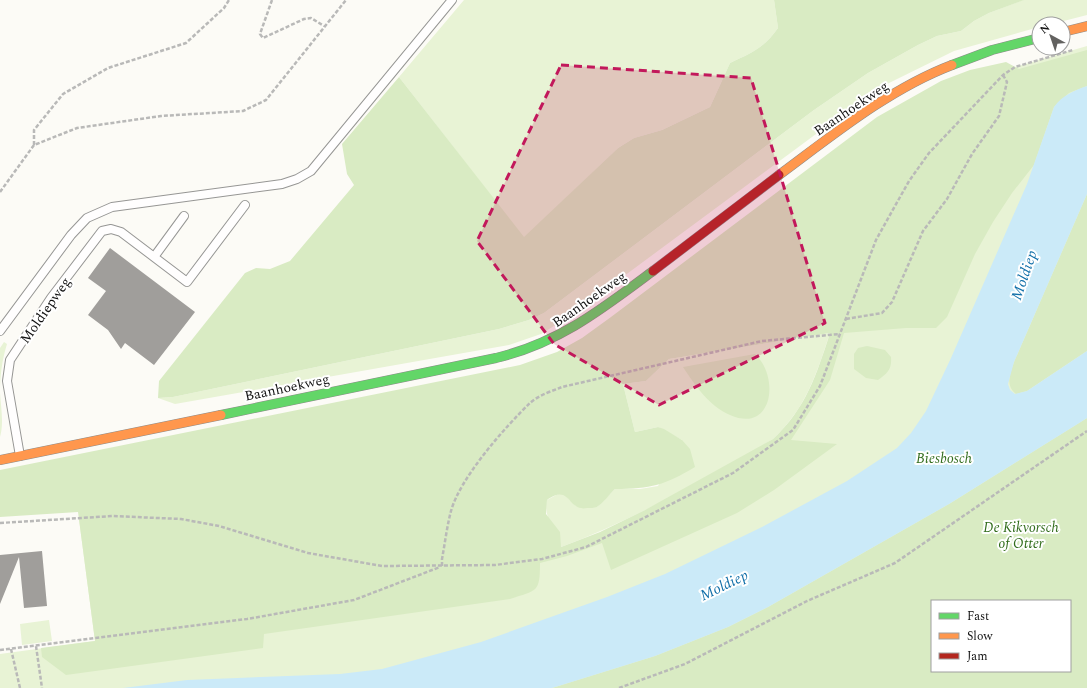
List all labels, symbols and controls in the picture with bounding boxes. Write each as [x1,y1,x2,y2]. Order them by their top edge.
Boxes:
north arrow [1031,16,1071,56]
text: N [1036,19,1054,38]
street label: Baanhoekweg [810,76,893,141]
water label: Moldiep [1005,247,1044,303]
street label: Baanhoekweg [548,266,631,333]
street label: Moldiepweg [15,273,76,348]
street label: Baanhoekweg [243,368,332,407]
park label: Biesbosch [916,448,972,469]
park label: De Kikvorsch of Otter [983,517,1059,554]
water label: Moldiep [696,564,752,607]
legend [931,600,1071,672]
text: Fast [967,607,989,626]
text: Slow [967,627,993,646]
text: Jam [967,647,988,666]

